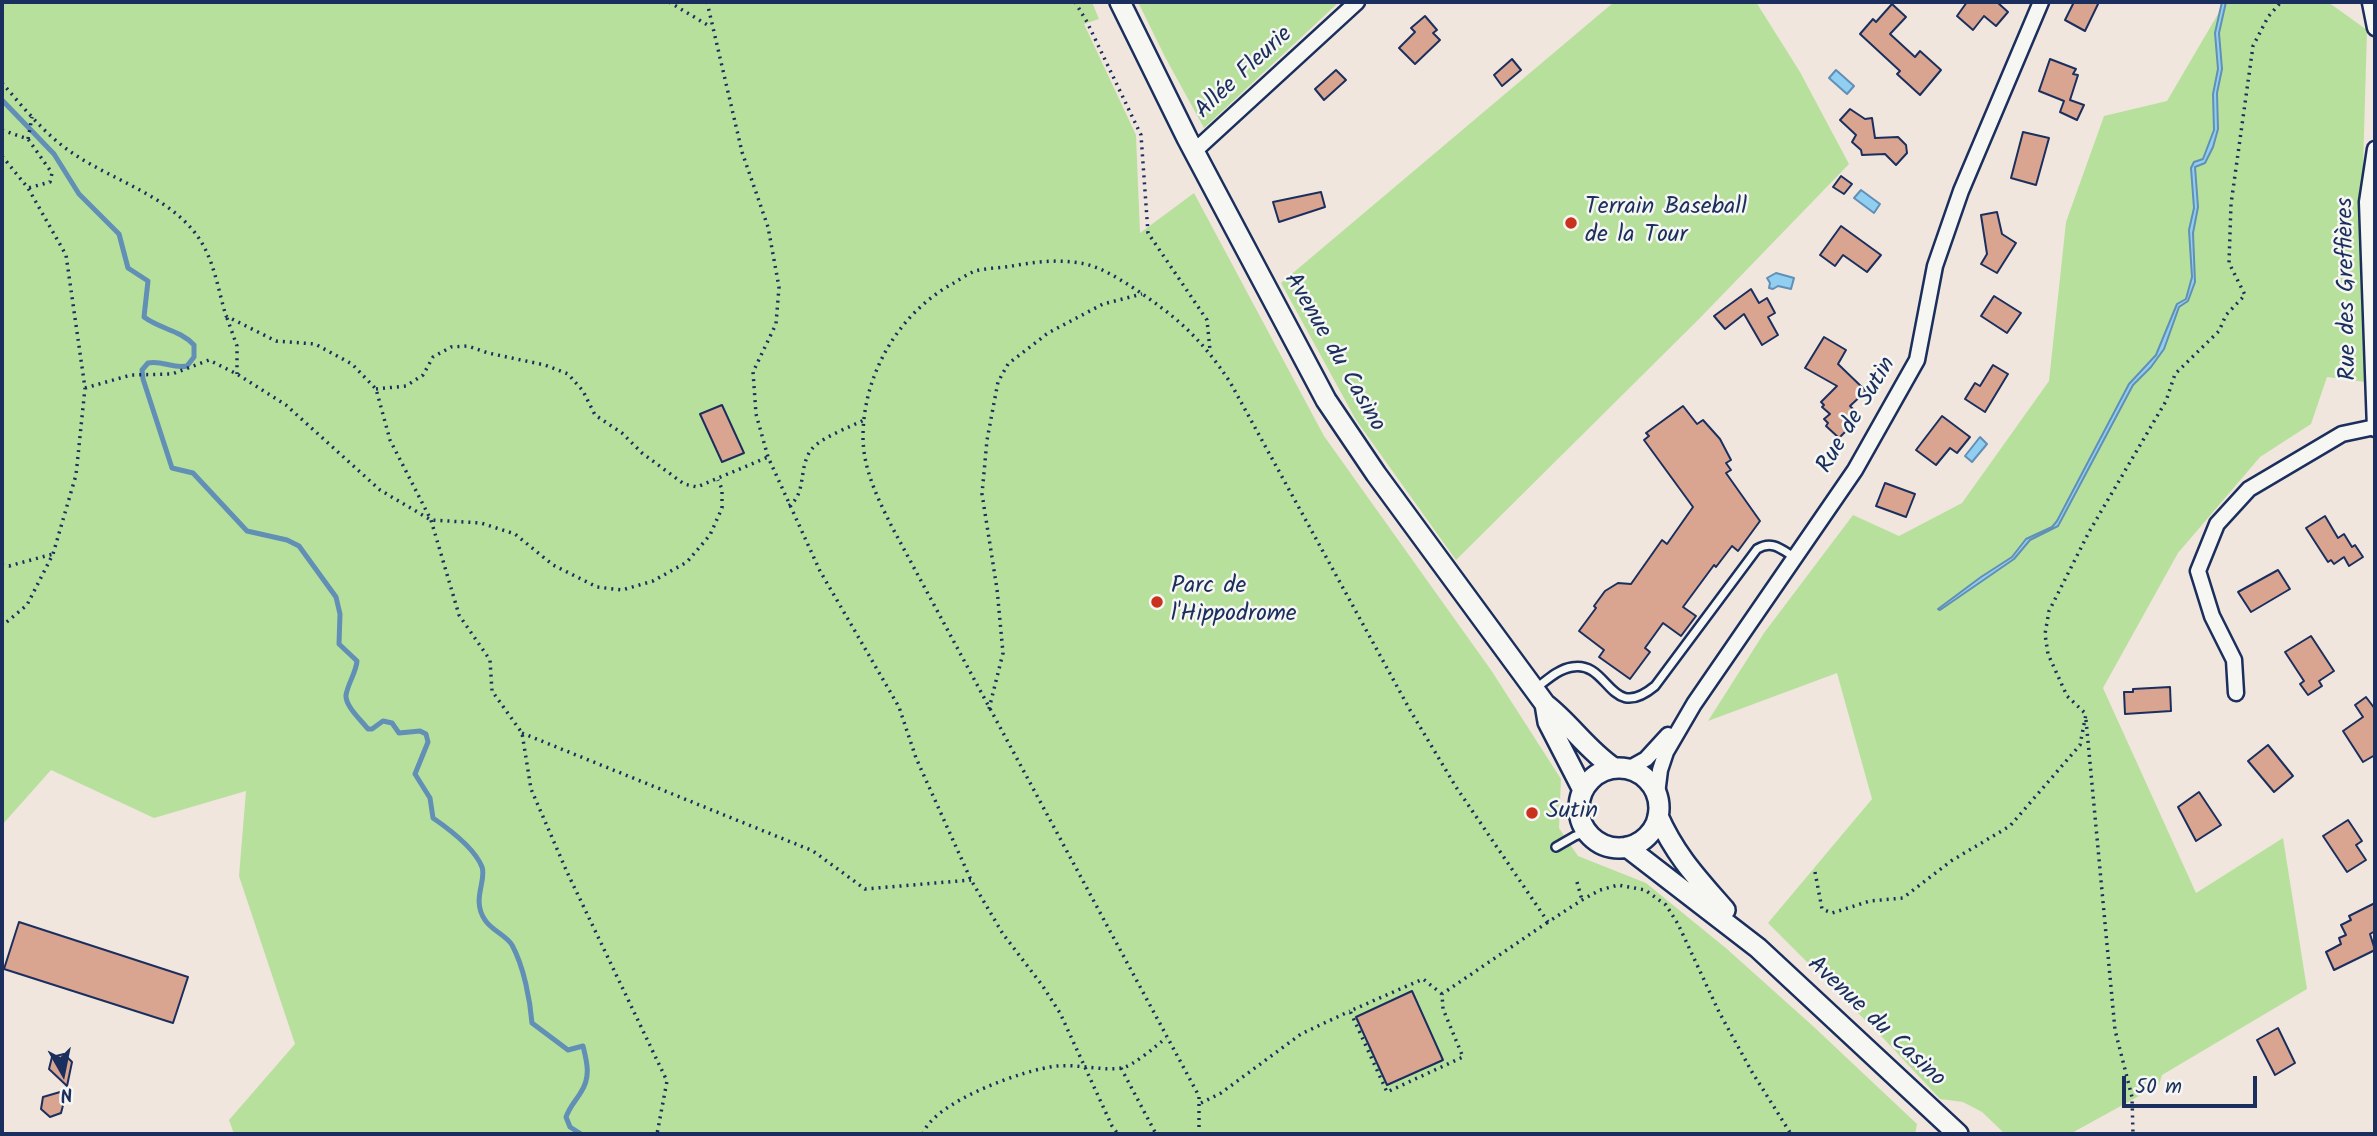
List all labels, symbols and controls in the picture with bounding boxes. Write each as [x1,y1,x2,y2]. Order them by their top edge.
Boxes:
street label: Allée Fleurie [1190,22,1300,126]
place label: Terrain Baseball de la Tour [1585,195,1747,251]
street label: Rue des Greffières [2333,197,2365,381]
marker: Terrain Baseball de la Tour [1563,215,1579,231]
street label: Avenue du Casino [1276,268,1390,438]
street label: Rue de Sutin [1812,353,1904,479]
place label: Parc de l'Hippodrome [1171,574,1297,630]
marker: Parc de l'Hippodrome [1149,594,1165,610]
place label: Sutin [1546,799,1598,827]
marker: Sutin [1524,805,1540,821]
street label: Avenue du Casino [1800,952,1950,1094]
north arrow [28,1038,98,1108]
scale bar [2125,1062,2260,1106]
text: 50 m [2135,1071,2182,1104]
text: N [58,1078,75,1109]

